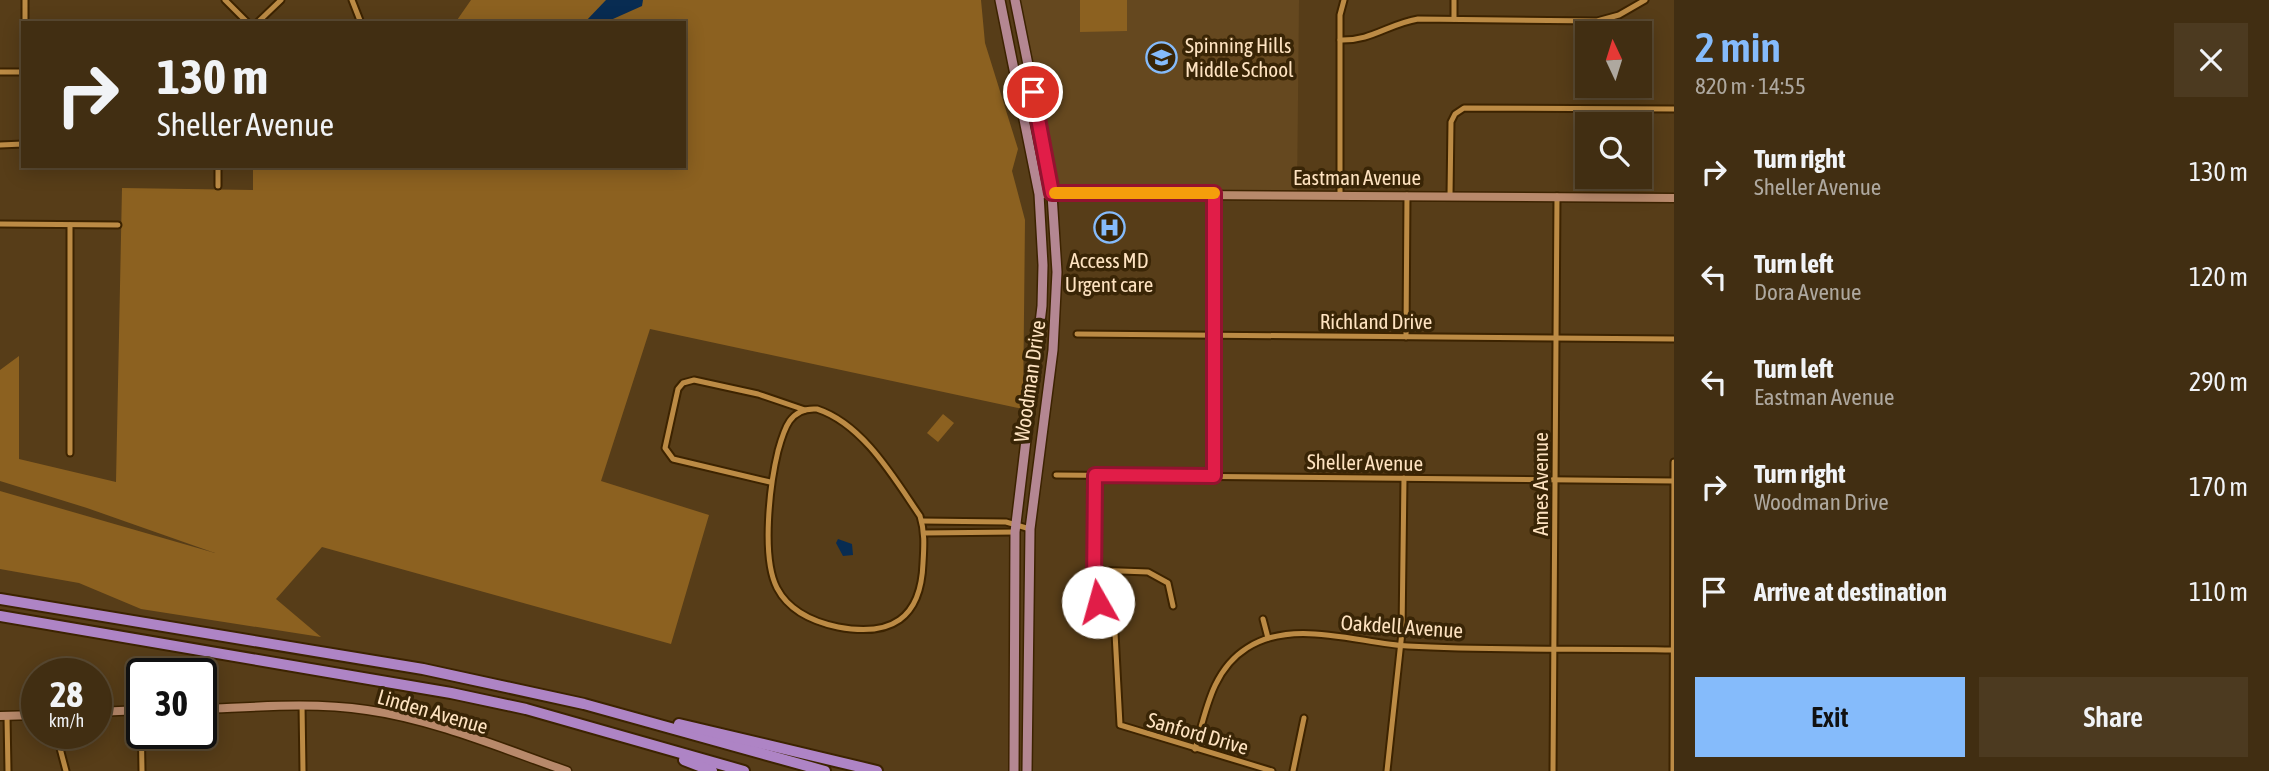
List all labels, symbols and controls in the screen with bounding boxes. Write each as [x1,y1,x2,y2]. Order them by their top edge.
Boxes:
north arrow [1575,21,1652,98]
map controls [1575,21,1652,189]
text: 2 min [1695,23,1781,71]
button: close [2174,23,2248,97]
place label: Spinning Hills Middle School [1185,33,1294,81]
school or university icon: Spinning Hills Middle School [1145,40,1179,74]
text: 130 m [157,48,268,104]
icon: right [42,49,133,140]
pin [1003,62,1063,122]
icon: arrive [1014,73,1052,111]
text: 820 m · 14:55 [1695,73,1806,99]
text: Sheller Avenue [157,106,334,143]
button: search [1575,112,1652,189]
text: Turn right [1754,144,1845,174]
icon: right [1695,153,1733,191]
text: 130 m [2189,157,2248,187]
street label: Eastman Avenue [1293,165,1421,189]
text: Sheller Avenue [1754,174,1881,200]
hospital icon: Access MD Urgent care [1092,211,1126,245]
place label: Access MD Urgent care [1065,248,1153,296]
text: Turn left [1754,249,1834,279]
icon: left [1695,258,1733,296]
text: 120 m [2189,262,2248,292]
text: Dora Avenue [1754,279,1862,305]
street label: Richland Drive [1320,309,1432,333]
street label: Woodman Drive [1009,318,1049,444]
text: Turn left [1754,354,1834,384]
icon: left [1695,363,1733,401]
text: 290 m [2189,367,2248,397]
text: Eastman Avenue [1754,384,1894,410]
street label: Ames Avenue [1528,432,1552,536]
street label: Sheller Avenue [1307,449,1423,475]
text: Turn right [1754,459,1845,489]
icon: right [1695,468,1733,506]
text: 170 m [2189,472,2248,502]
text: Woodman Drive [1754,489,1889,515]
position arrow [1061,565,1135,639]
icon: arrive [1695,573,1733,611]
text: Arrive at destination [1754,577,1947,607]
text: 110 m [2189,577,2248,607]
street label: Oakdell Avenue [1340,610,1464,642]
speed limit sign: 30 [126,658,217,749]
text: 28 [50,674,83,714]
button: Exit [1695,677,1965,757]
button: Share [1979,677,2248,757]
street label: Linden Avenue [375,684,491,738]
street label: Sanford Drive [1145,707,1251,759]
text: km/h [49,710,84,731]

